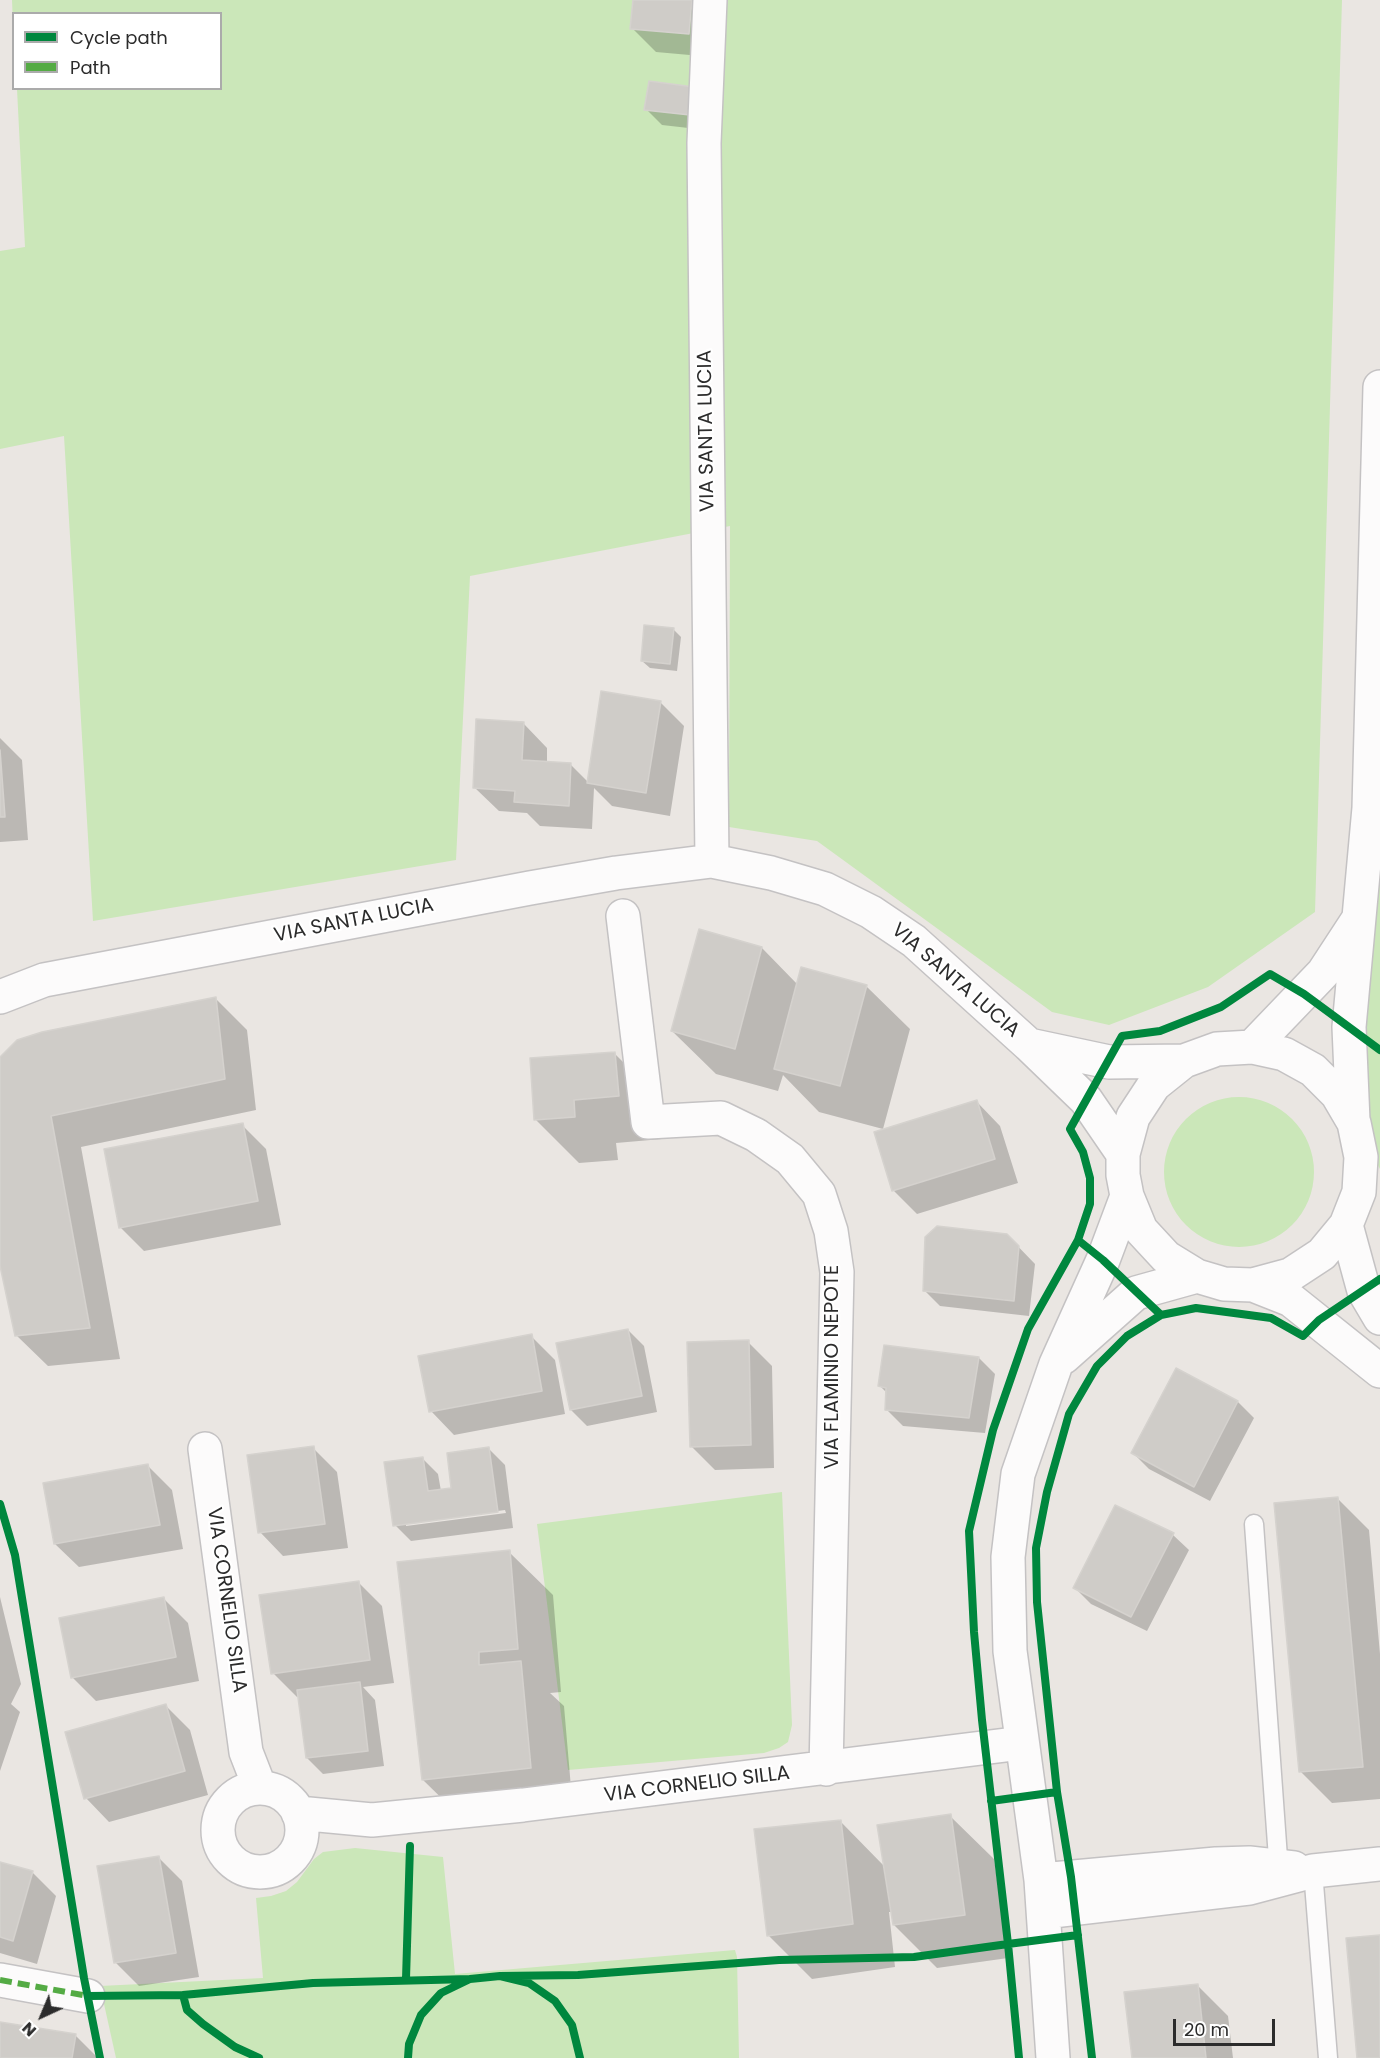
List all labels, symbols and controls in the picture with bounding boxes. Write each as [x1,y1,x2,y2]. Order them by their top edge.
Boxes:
legend [12,12,222,90]
text: Cycle path [70,25,168,50]
text: Path [70,55,111,80]
street label: VIA SANTA LUCIA [694,350,720,512]
street label: VIA SANTA LUCIA [272,894,436,948]
street label: VIA SANTA LUCIA [886,919,1024,1043]
street label: VIA FLAMINIO NEPOTE [821,1265,845,1469]
street label: VIA CORNELIO SILLA [201,1506,251,1694]
street label: VIA CORNELIO SILLA [603,1762,791,1808]
north arrow [12,1986,72,2046]
scale bar [1176,2007,1278,2045]
text: N [17,2017,41,2042]
text: 20 m [1184,2017,1229,2042]

